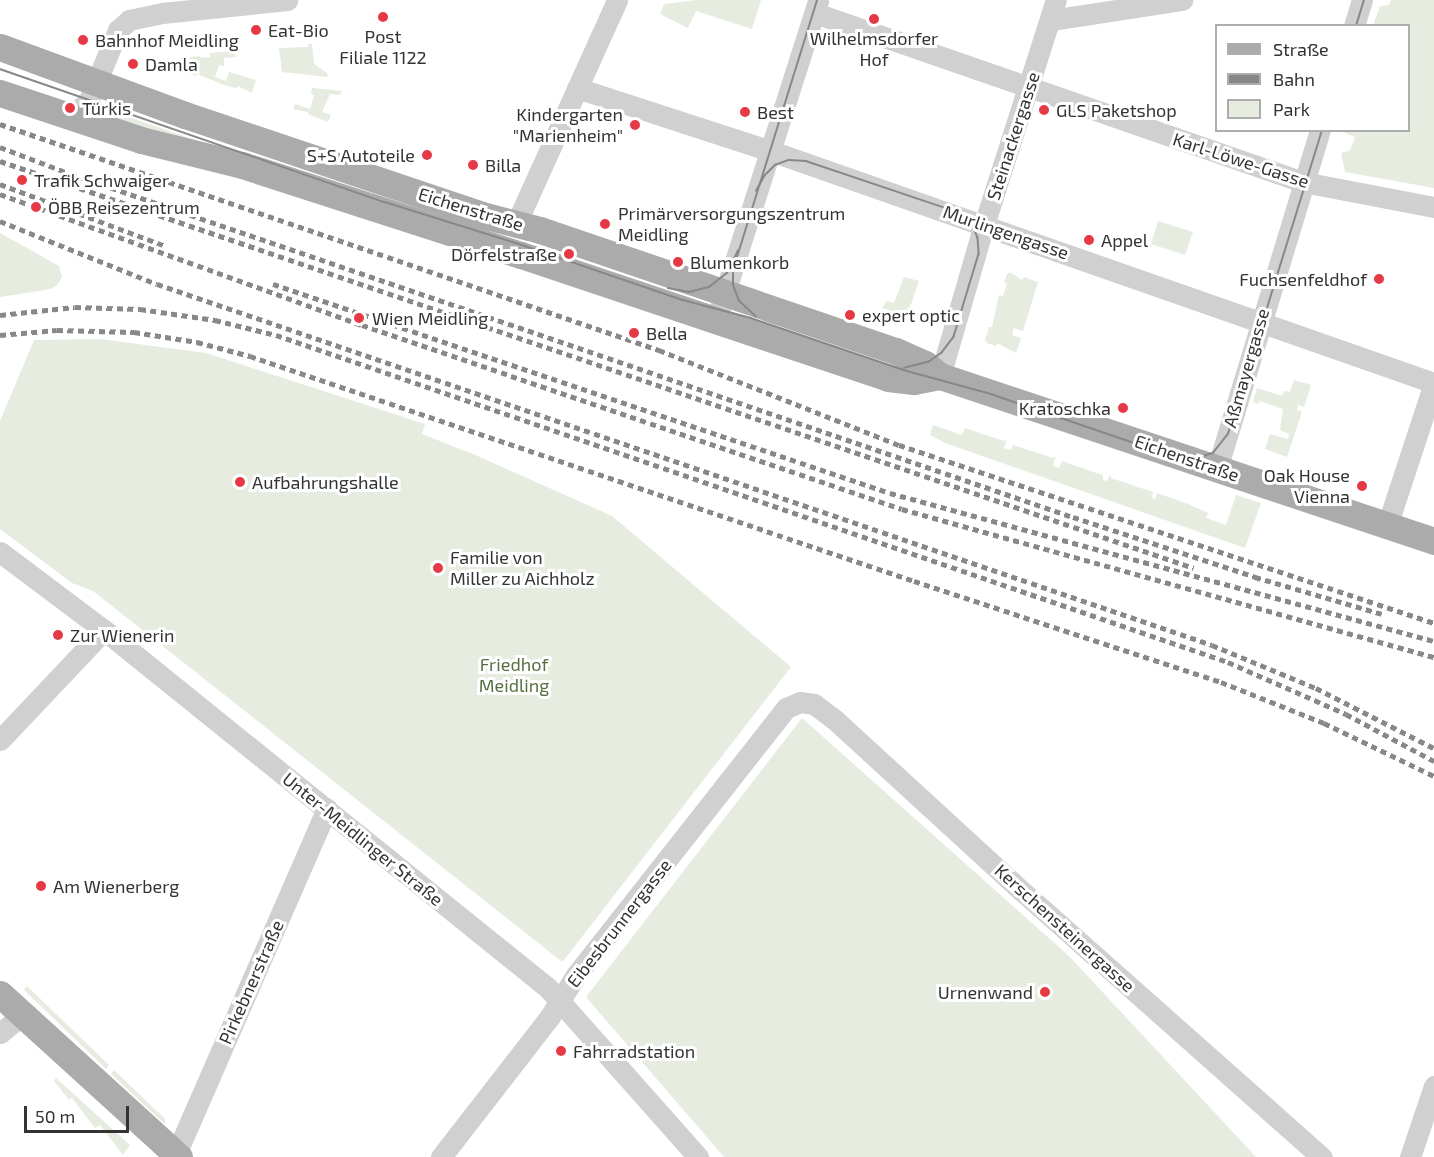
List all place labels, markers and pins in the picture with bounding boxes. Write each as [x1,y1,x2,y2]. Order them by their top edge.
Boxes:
marker: Post Filiale 1122 [376,10,390,24]
marker: Wilhelmsdorfer Hof [867,12,881,26]
place label: Eat-Bio [268,19,329,41]
marker: Eat-Bio [249,23,263,37]
place label: Post Filiale 1122 [339,26,427,68]
place label: Wilhelmsdorfer Hof [810,28,938,70]
place label: Bahnhof Meidling [95,29,239,51]
marker: Bahnhof Meidling [76,33,90,47]
place label: Damla [145,53,198,75]
marker: Damla [126,57,140,71]
place label: Türkis [82,97,131,119]
place label: GLS Paketshop [1056,99,1177,121]
marker: Türkis [63,101,77,115]
place label: Best [757,101,794,123]
marker: GLS Paketshop [1037,103,1051,117]
place label: Kindergarten "Marienheim" [513,104,623,146]
marker: Best [738,105,752,119]
marker: Kindergarten "Marienheim" [628,118,642,132]
place label: S+S Autoteile [306,144,415,166]
marker: S+S Autoteile [420,148,434,162]
place label: Billa [485,154,521,176]
marker: Billa [466,158,480,172]
place label: Trafik Schwaiger [34,169,169,191]
marker: Trafik Schwaiger [15,173,29,187]
place label: ÖBB Reisezentrum [48,196,200,218]
marker: ÖBB Reisezentrum [29,200,43,214]
place label: Primärversorgungszentrum Meidling [618,203,845,246]
marker: Primärversorgungszentrum Meidling [596,215,614,233]
place label: Appel [1101,229,1148,251]
marker: Appel [1082,233,1096,247]
place label: Dörfelstraße [451,243,557,265]
marker: Dörfelstraße [562,247,576,261]
place label: Blumenkorb [690,251,789,273]
marker: Blumenkorb [671,255,685,269]
place label: Fuchsenfeldhof [1239,268,1367,290]
marker: Fuchsenfeldhof [1372,272,1386,286]
place label: expert optic [862,304,960,326]
place label: Wien Meidling [372,307,488,329]
marker: expert optic [843,308,857,322]
marker: Wien Meidling [350,309,368,327]
place label: Bella [646,322,687,344]
marker: Bella [627,326,641,340]
place label: Kratoschka [1019,397,1111,419]
marker: Kratoschka [1116,401,1130,415]
place label: Oak House Vienna [1264,465,1350,508]
place label: Aufbahrungshalle [252,471,399,493]
marker: Aufbahrungshalle [233,475,247,489]
marker: Oak House Vienna [1355,479,1369,493]
place label: Familie von Miller zu Aichholz [450,547,595,590]
marker: Familie von Miller zu Aichholz [431,561,445,575]
place label: Zur Wienerin [70,624,175,646]
marker: Zur Wienerin [51,628,65,642]
place label: Am Wienerberg [53,875,180,897]
marker: Am Wienerberg [34,879,48,893]
place label: Urnenwand [938,981,1033,1003]
marker: Urnenwand [1038,985,1052,999]
place label: Fahrradstation [573,1040,695,1062]
marker: Fahrradstation [554,1044,568,1058]

